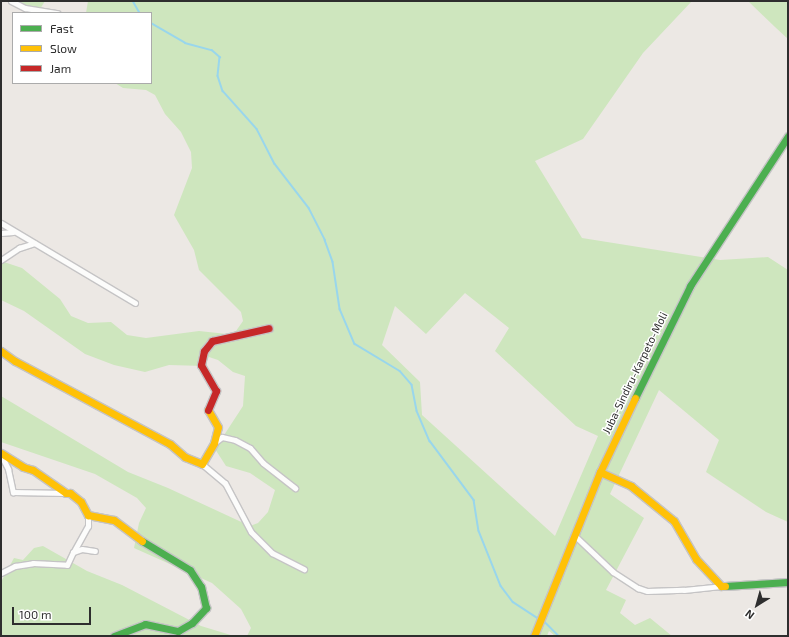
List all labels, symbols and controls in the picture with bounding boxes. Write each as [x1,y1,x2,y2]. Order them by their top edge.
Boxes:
legend [12,12,152,84]
text: Fast [50,21,73,35]
text: Slow [50,41,77,55]
text: Jam [50,61,71,75]
street label: Juba-Sindiru-Karpeto-Moli [600,310,670,436]
north arrow [737,585,777,625]
scale bar [14,599,93,625]
text: 100 m [19,607,51,621]
text: N [742,607,757,623]

